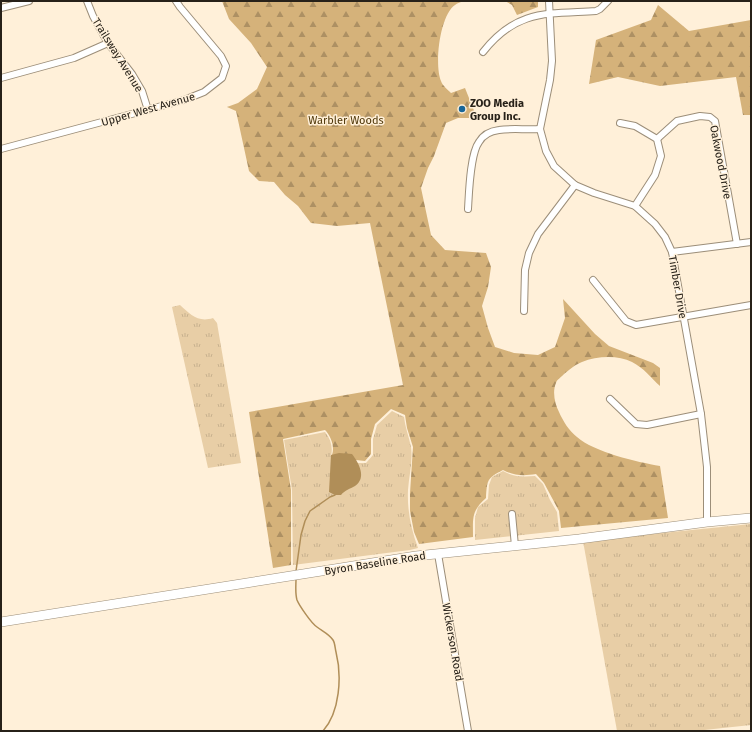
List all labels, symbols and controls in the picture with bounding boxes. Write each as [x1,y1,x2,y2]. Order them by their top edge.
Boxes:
street label: Trailsway Avenue [90,16,146,95]
street label: Upper West Avenue [100,90,197,129]
place label: ZOO Media Group Inc. [470,97,524,123]
marker: ZOO Media Group Inc. [457,104,467,114]
park label: Warbler Woods [308,114,384,127]
street label: Oakwood Drive [707,124,734,200]
street label: Timber Drive [666,255,689,320]
street label: Byron Baseline Road [323,549,427,578]
street label: Wickerson Road [439,602,466,682]

